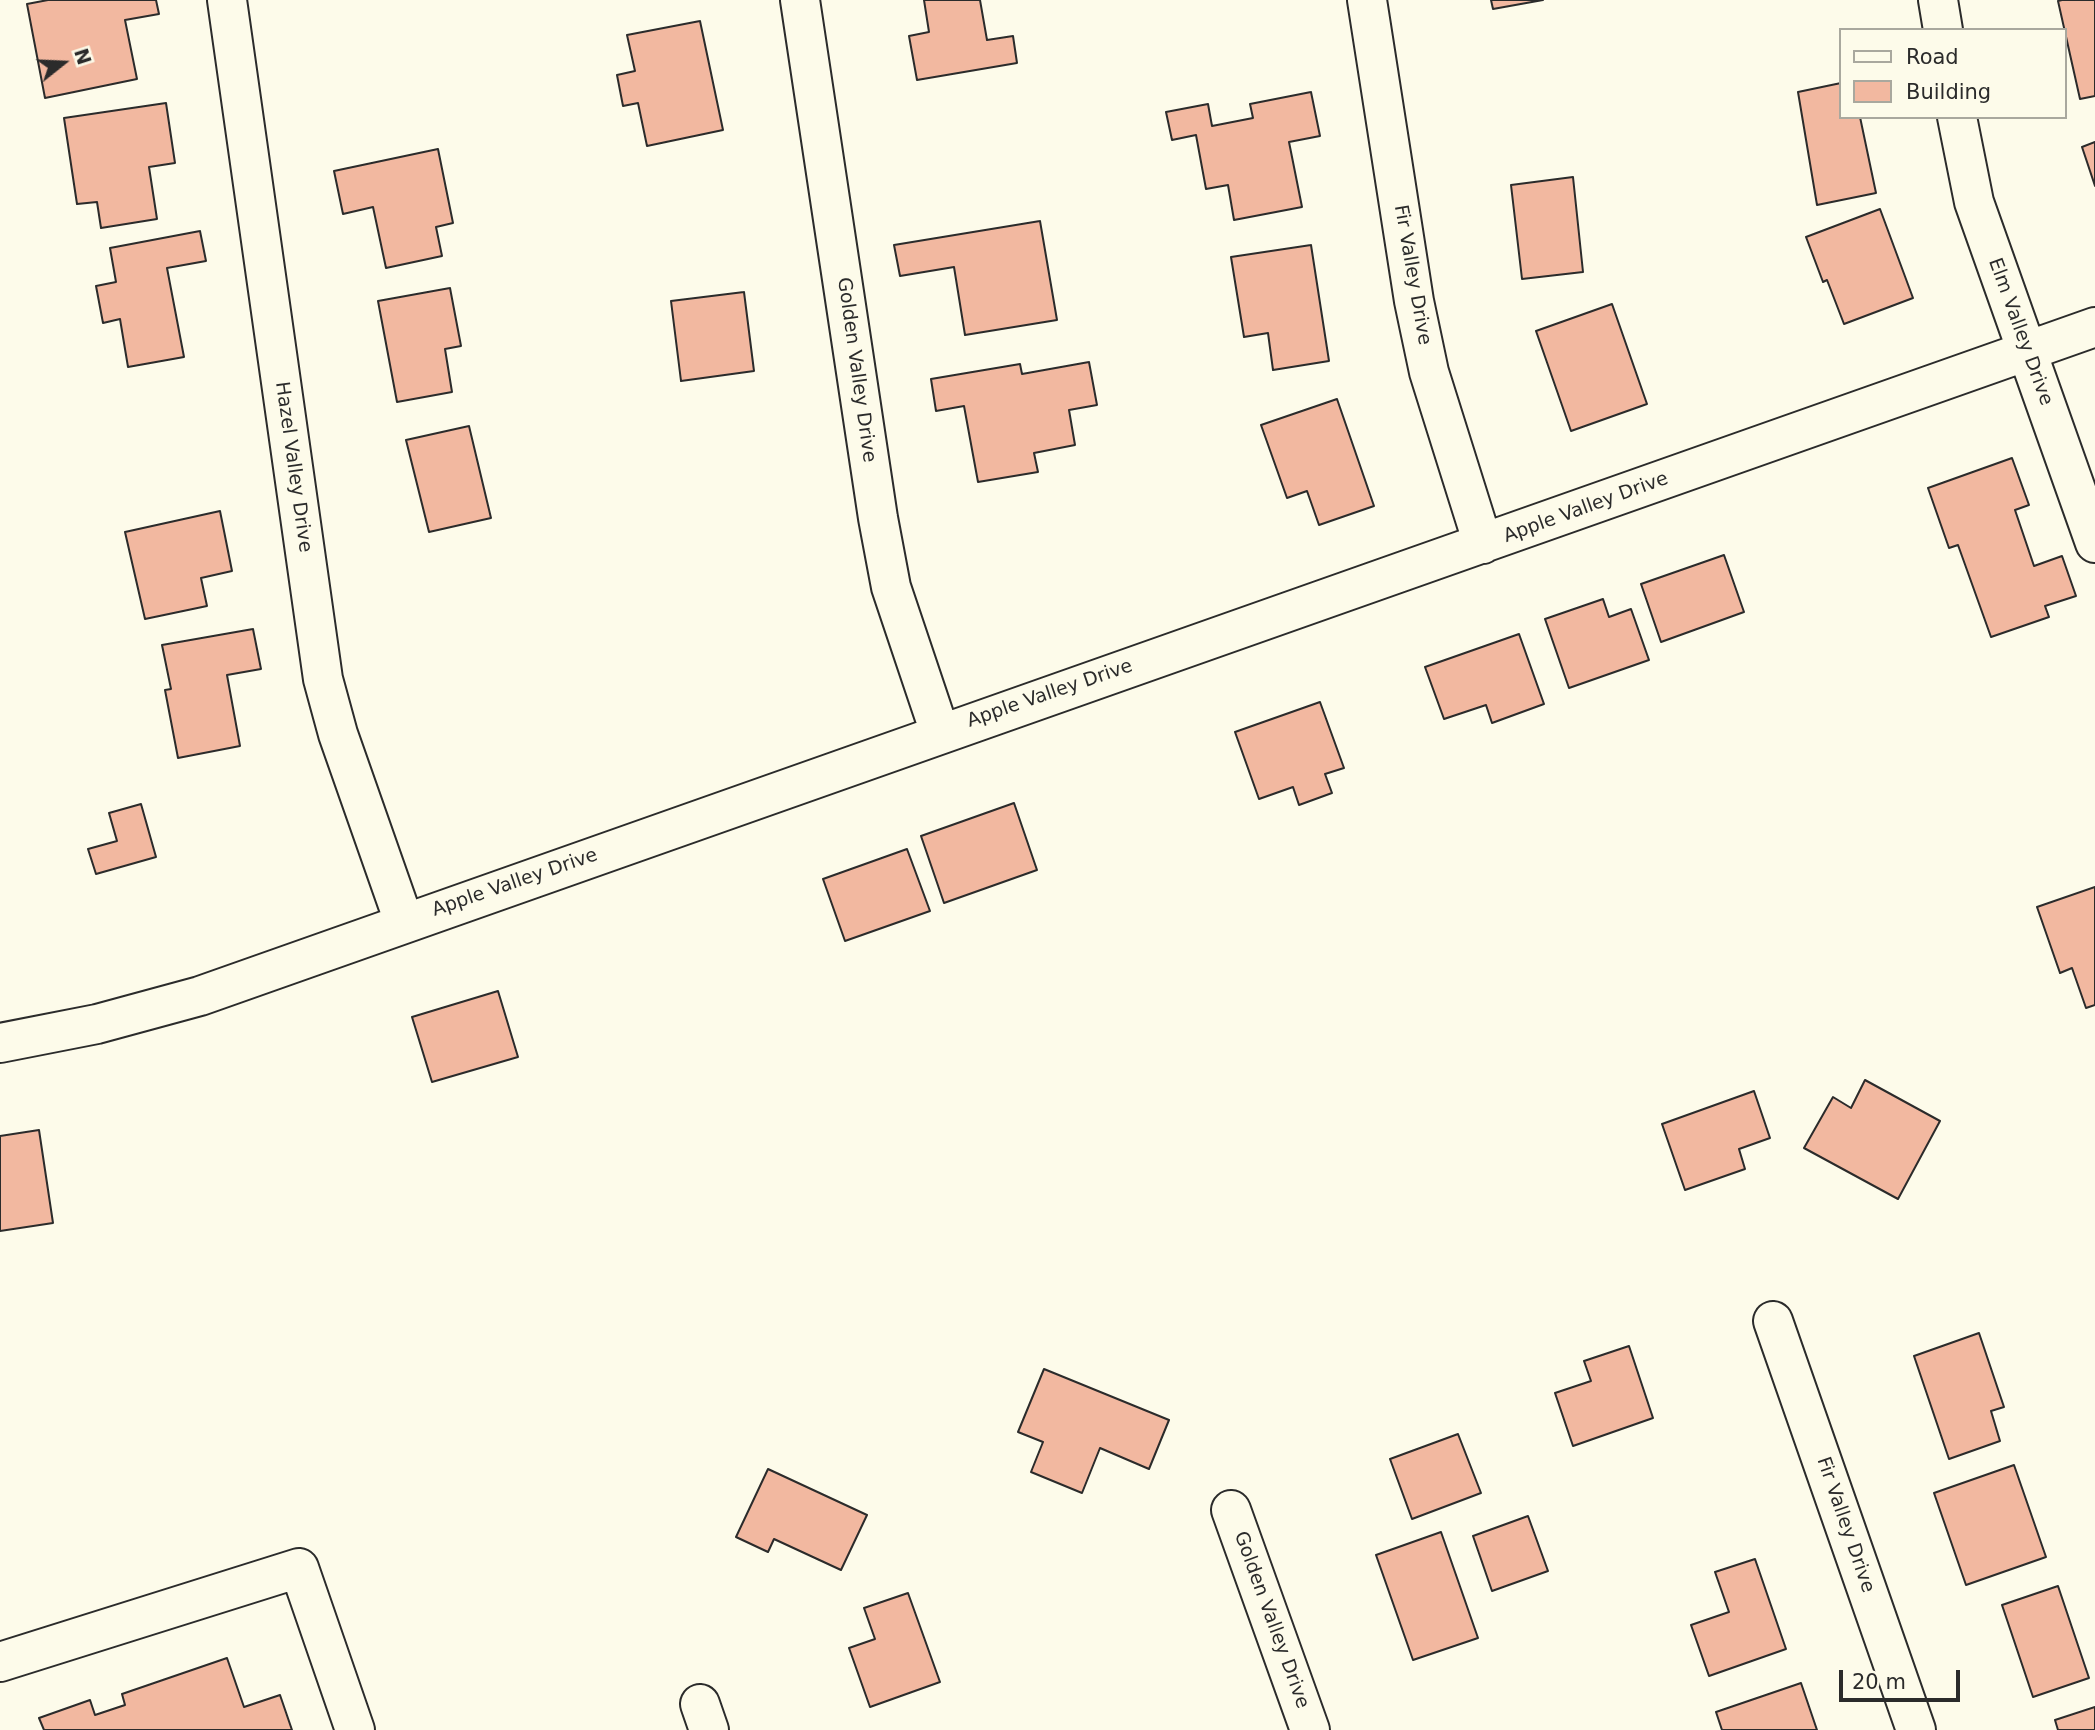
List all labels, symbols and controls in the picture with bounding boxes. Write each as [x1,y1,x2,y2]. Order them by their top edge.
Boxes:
north arrow [28,28,98,98]
legend [1840,28,2067,119]
text: Road [1906,45,1959,69]
text: N [70,46,96,67]
text: Building [1906,80,1991,104]
street label: Fir Valley Drive [1388,203,1436,347]
street label: Elm Valley Drive [1983,255,2057,409]
street label: Golden Valley Drive [832,276,880,464]
street label: Hazel Valley Drive [270,380,316,554]
street label: Apple Valley Drive [1501,468,1671,548]
street label: Apple Valley Drive [964,655,1136,733]
street label: Apple Valley Drive [429,844,601,922]
street label: Fir Valley Drive [1811,1454,1879,1596]
street label: Golden Valley Drive [1228,1528,1314,1712]
scale bar [1843,1656,1964,1700]
text: 20 m [1852,1670,1906,1694]

